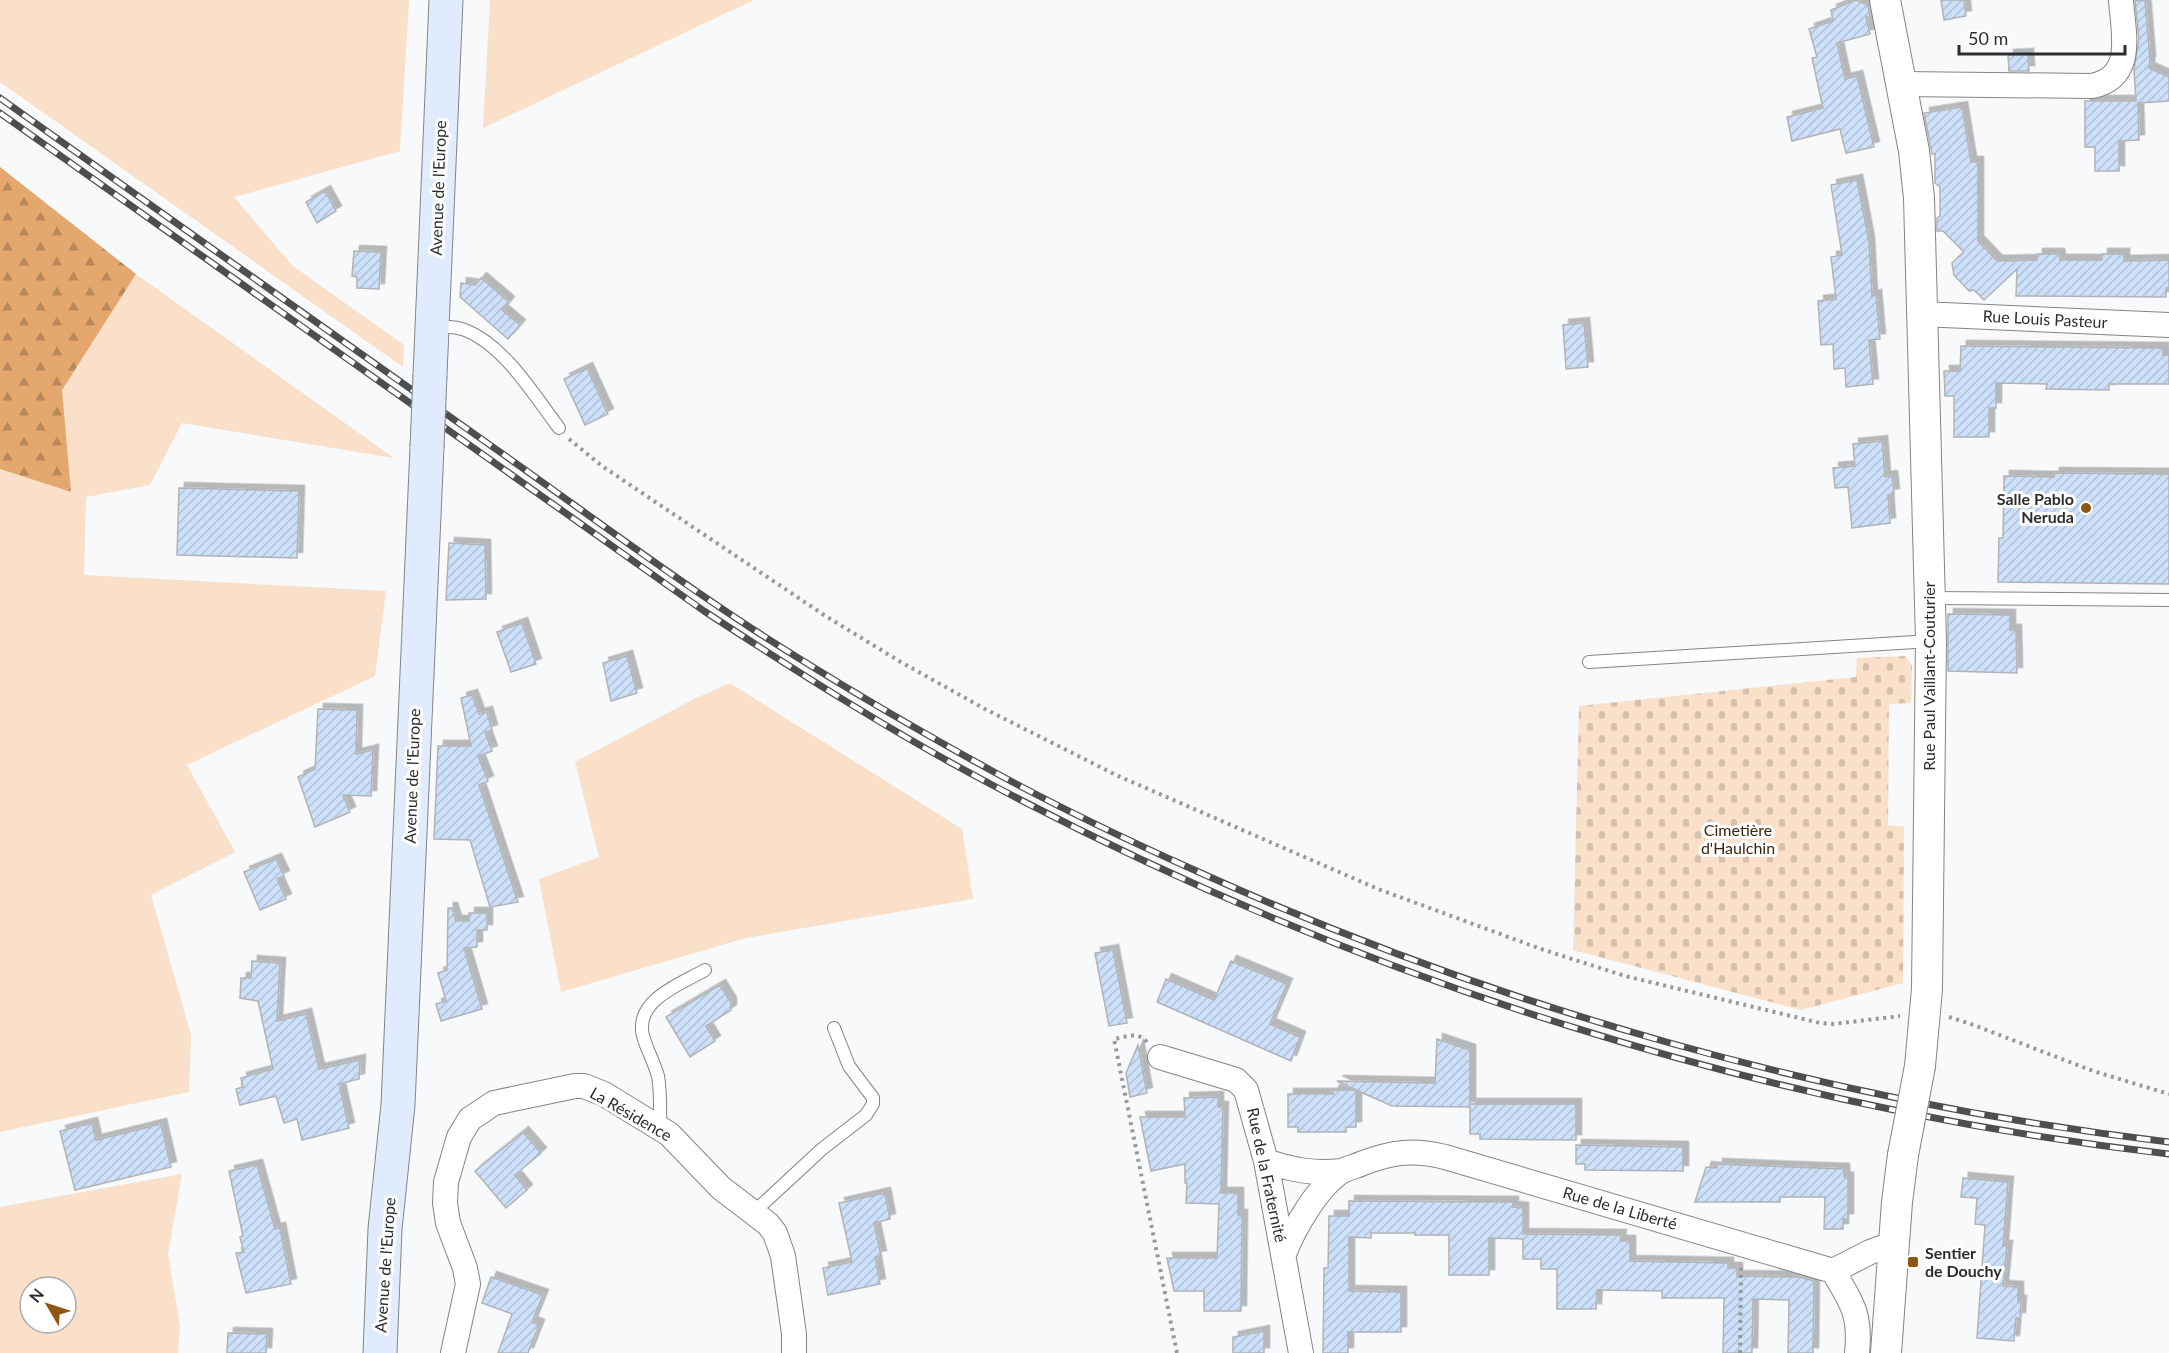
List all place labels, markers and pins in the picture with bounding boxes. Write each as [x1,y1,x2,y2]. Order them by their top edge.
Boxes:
place label: Salle Pablo Neruda [1997,489,2074,526]
marker: Salle Pablo Neruda [2079,501,2093,515]
place label: Sentier de Douchy [1925,1243,2002,1280]
marker: Sentier de Douchy [1906,1255,1920,1269]

